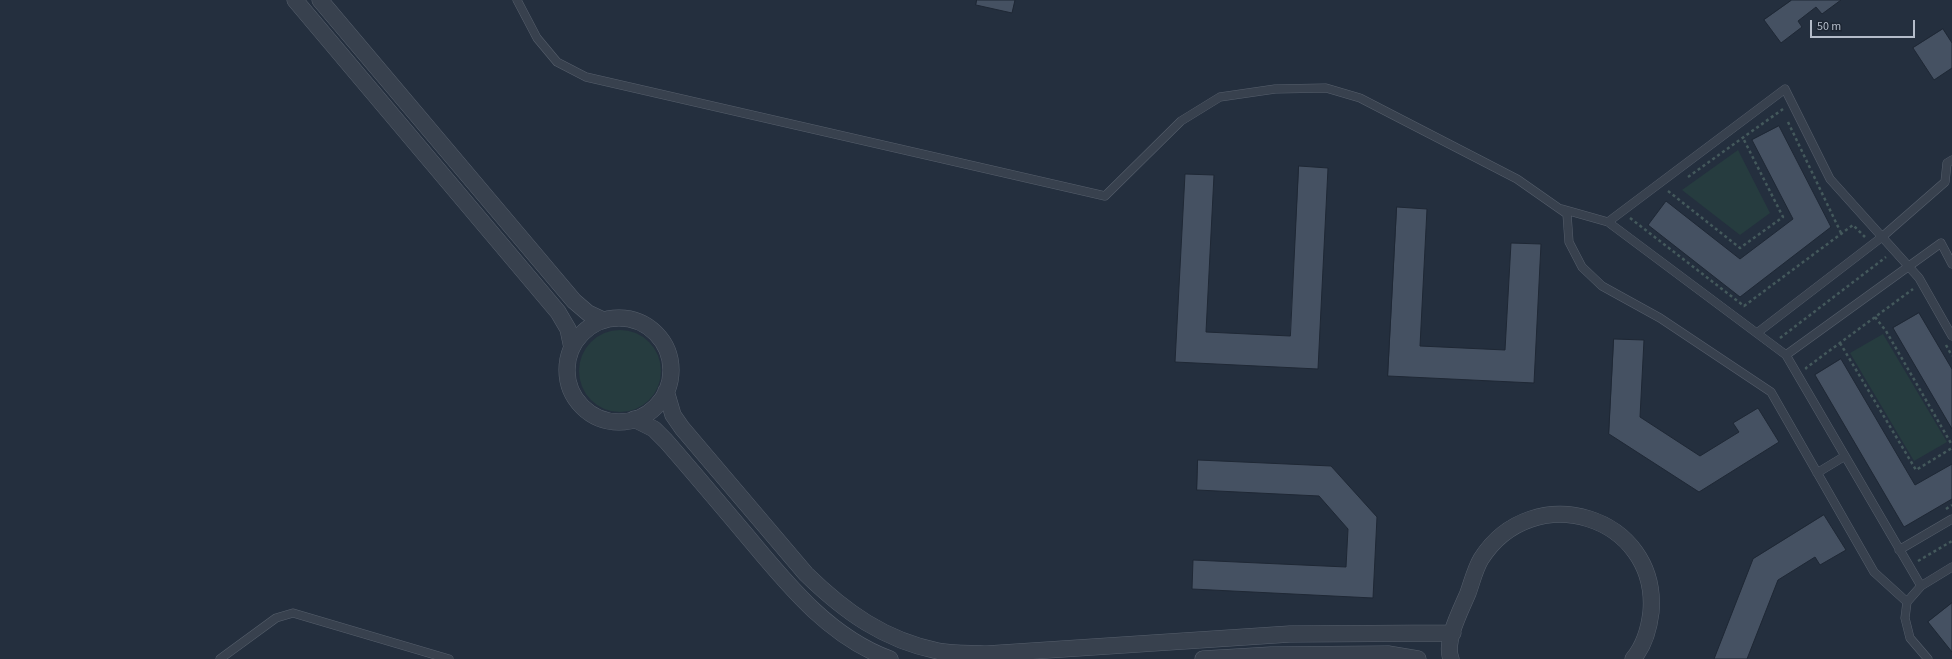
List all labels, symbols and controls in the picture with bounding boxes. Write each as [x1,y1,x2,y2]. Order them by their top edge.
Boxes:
scale bar [1812,12,1917,38]
text: 50 m [1817,18,1841,35]

